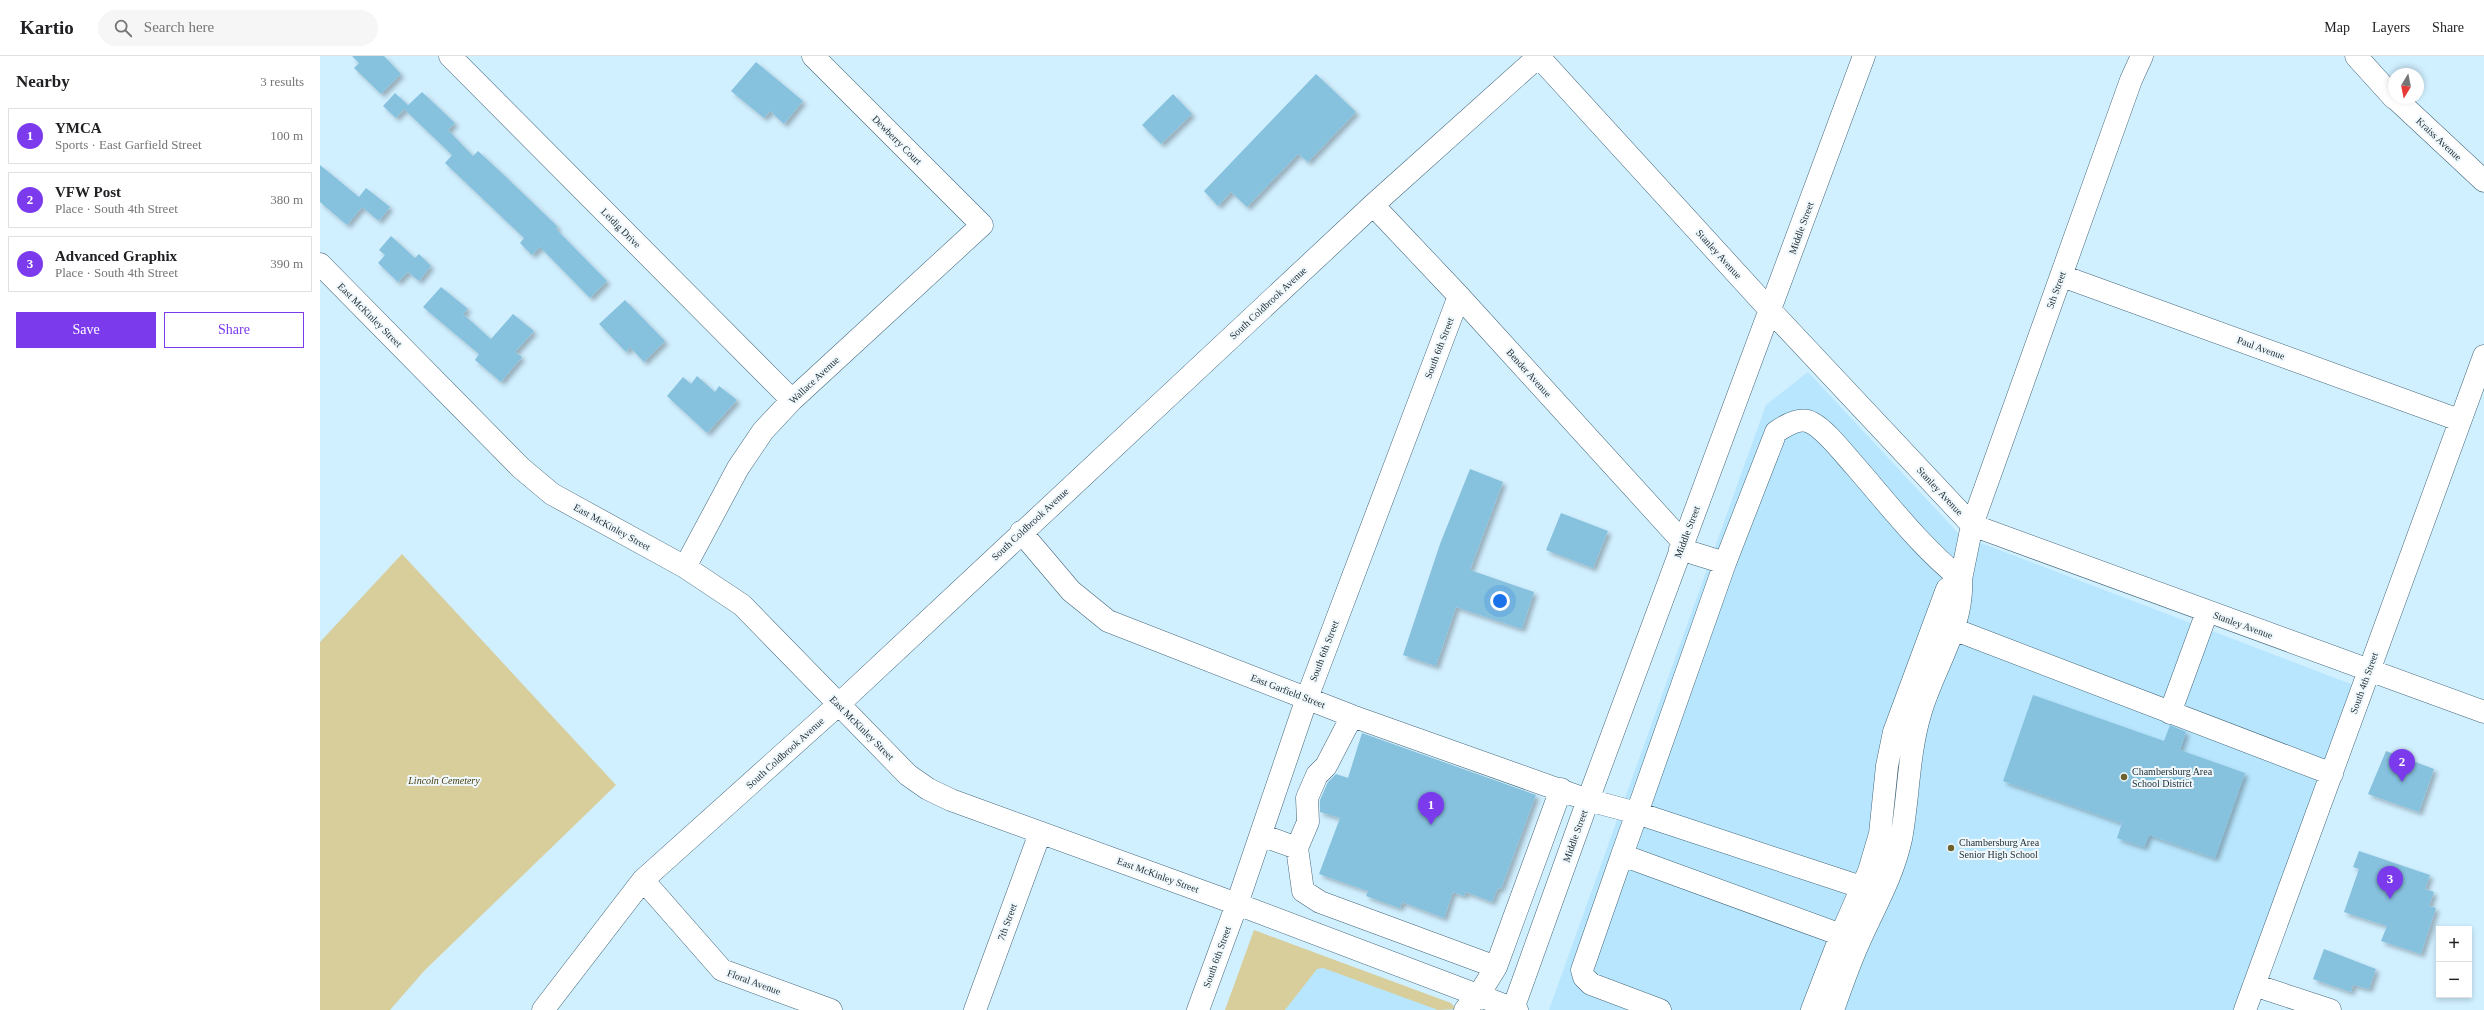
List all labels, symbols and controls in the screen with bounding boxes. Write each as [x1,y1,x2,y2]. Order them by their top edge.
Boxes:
search box [98,10,378,46]
text: Kartio [20,17,74,38]
icon: search [112,17,134,39]
text: Search here [144,19,214,35]
text: Map [2324,20,2350,35]
text: Layers [2372,20,2410,35]
text: Share [2432,20,2464,35]
north arrow [2388,68,2424,104]
text: Nearby [16,72,70,91]
text: 3 results [260,74,304,89]
street label: Dewberry Court [870,113,924,167]
street label: Kraiss Avenue [2414,115,2464,163]
text: YMCA [55,120,102,136]
text: 1 [27,128,33,143]
text: 100 m [270,128,303,143]
text: Sports · East Garfield Street [55,137,202,152]
text: VFW Post [55,184,121,200]
text: 2 [27,192,33,207]
text: 380 m [270,192,303,207]
street label: Middle Street [1786,200,1816,256]
text: Place · South 4th Street [55,201,178,216]
street label: Leidig Drive [599,206,643,250]
street label: Stanley Avenue [1694,227,1744,281]
text: Advanced Graphix [55,248,177,264]
text: 3 [27,256,33,271]
text: 390 m [270,256,303,271]
street label: South Coldbrook Avenue [1227,264,1309,341]
text: Place · South 4th Street [55,265,178,280]
street label: 5th Street [2044,270,2068,310]
street label: East McKinley Street [336,281,404,349]
button: Save [16,312,156,348]
button: Share [164,312,304,348]
street label: South 6th Street [1422,316,1456,380]
street label: Paul Avenue [2236,334,2287,362]
street label: Bender Avenue [1504,347,1554,400]
street label: Wallace Avenue [787,354,842,406]
street label: Stanley Avenue [1915,464,1966,518]
street label: South Coldbrook Avenue [989,485,1071,562]
street label: East McKinley Street [572,501,653,553]
street label: Middle Street [1672,504,1702,560]
your location [1490,591,1510,611]
street label: Stanley Avenue [2212,609,2275,641]
street label: South 6th Street [1307,619,1341,683]
street label: South 4th Street [2348,651,2380,715]
street label: East Garfield Street [1249,672,1327,710]
street label: East McKinley Street [828,694,896,762]
street label: South Coldbrook Avenue [744,715,827,791]
pin: 2 [2389,749,2415,782]
place label: Chambersburg Area School District [2132,766,2213,789]
marker: Chambersburg Area School District [2119,772,2129,782]
park label: Lincoln Cemetery [407,775,480,786]
pin: 1 [1418,792,1444,825]
street label: Middle Street [1560,808,1590,864]
place label: Chambersburg Area Senior High School [1959,837,2040,860]
marker: Chambersburg Area Senior High School [1946,843,1956,853]
street label: East McKinley Street [1116,855,1201,895]
pin: 3 [2377,866,2403,899]
street label: 7th Street [995,902,1019,942]
street label: South 6th Street [1201,925,1233,989]
map controls [2436,926,2472,998]
button: + [2436,926,2472,962]
button: − [2436,962,2472,998]
street label: Floral Avenue [726,967,783,997]

